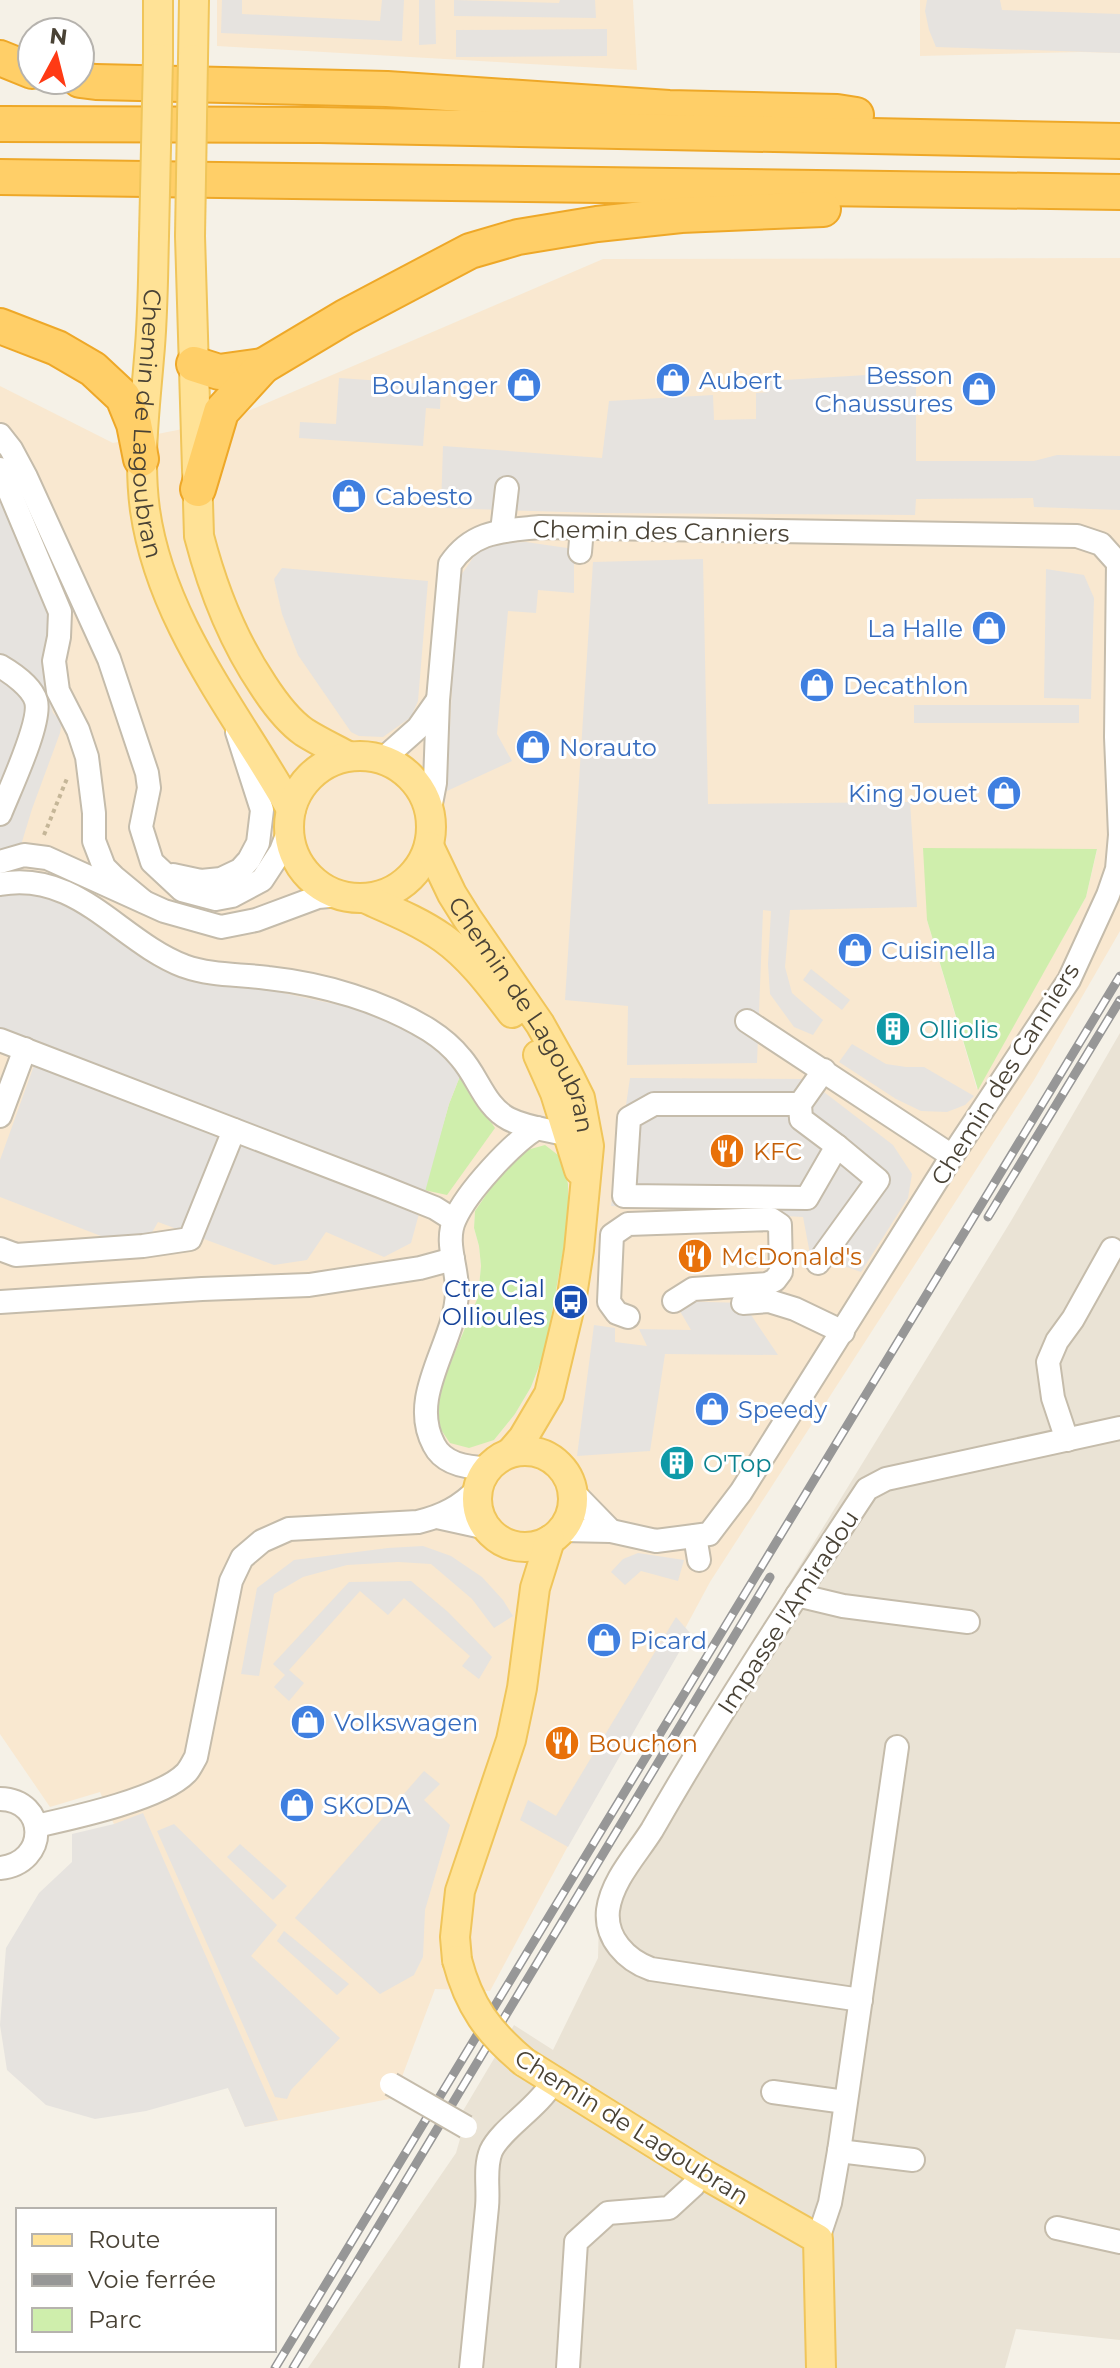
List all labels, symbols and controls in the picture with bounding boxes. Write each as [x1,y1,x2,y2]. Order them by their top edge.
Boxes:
north arrow [16,16,96,96]
text: N [48,22,69,51]
street label: Chemin de Lagoubran [127,288,169,561]
shop icon: Aubert [654,361,692,399]
place label: Besson Chaussures [814,361,953,418]
shop icon: Boulanger [505,366,543,404]
place label: Aubert [699,366,783,395]
shop icon: Besson Chaussures [960,370,998,408]
place label: Boulanger [371,371,498,400]
shop icon: Cabesto [330,477,368,515]
place label: Cabesto [375,482,473,511]
street label: Chemin des Canniers [532,514,790,548]
shop icon: La Halle [970,609,1008,647]
place label: La Halle [867,614,963,643]
shop icon: Decathlon [798,666,836,704]
place label: Decathlon [843,671,969,700]
shop icon: Norauto [514,728,552,766]
place label: Norauto [559,733,657,762]
shop icon: King Jouet [985,774,1023,812]
place label: King Jouet [848,779,978,808]
street label: Chemin de Lagoubran [443,891,601,1135]
shop icon: Cuisinella [836,931,874,969]
place label: Cuisinella [881,936,996,965]
street label: Chemin des Canniers [925,958,1085,1190]
building icon: Olliolis [874,1010,912,1048]
place label: Olliolis [919,1015,998,1044]
restaurant icon: KFC [708,1132,746,1170]
place label: KFC [753,1137,802,1166]
restaurant icon: McDonald's [676,1237,714,1275]
place label: McDonald's [721,1242,862,1271]
place label: Ctre Cial Ollioules [442,1274,545,1331]
bus stop icon: Ctre Cial Ollioules [552,1283,590,1321]
shop icon: Speedy [693,1390,731,1428]
place label: Speedy [738,1395,827,1424]
building icon: O'Top [658,1444,696,1482]
place label: O'Top [703,1449,771,1478]
street label: Impasse l'Amiradou [711,1505,865,1719]
shop icon: Picard [585,1621,623,1659]
place label: Picard [630,1626,707,1655]
shop icon: Volkswagen [289,1703,327,1741]
place label: Volkswagen [334,1708,478,1737]
restaurant icon: Bouchon [543,1724,581,1762]
place label: Bouchon [588,1729,698,1758]
shop icon: SKODA [278,1786,316,1824]
place label: SKODA [323,1791,412,1820]
street label: Chemin de Lagoubran [510,2043,754,2211]
legend [16,2208,276,2352]
text: Route [88,2225,160,2254]
text: Voie ferrée [88,2265,216,2294]
text: Parc [88,2305,142,2334]

